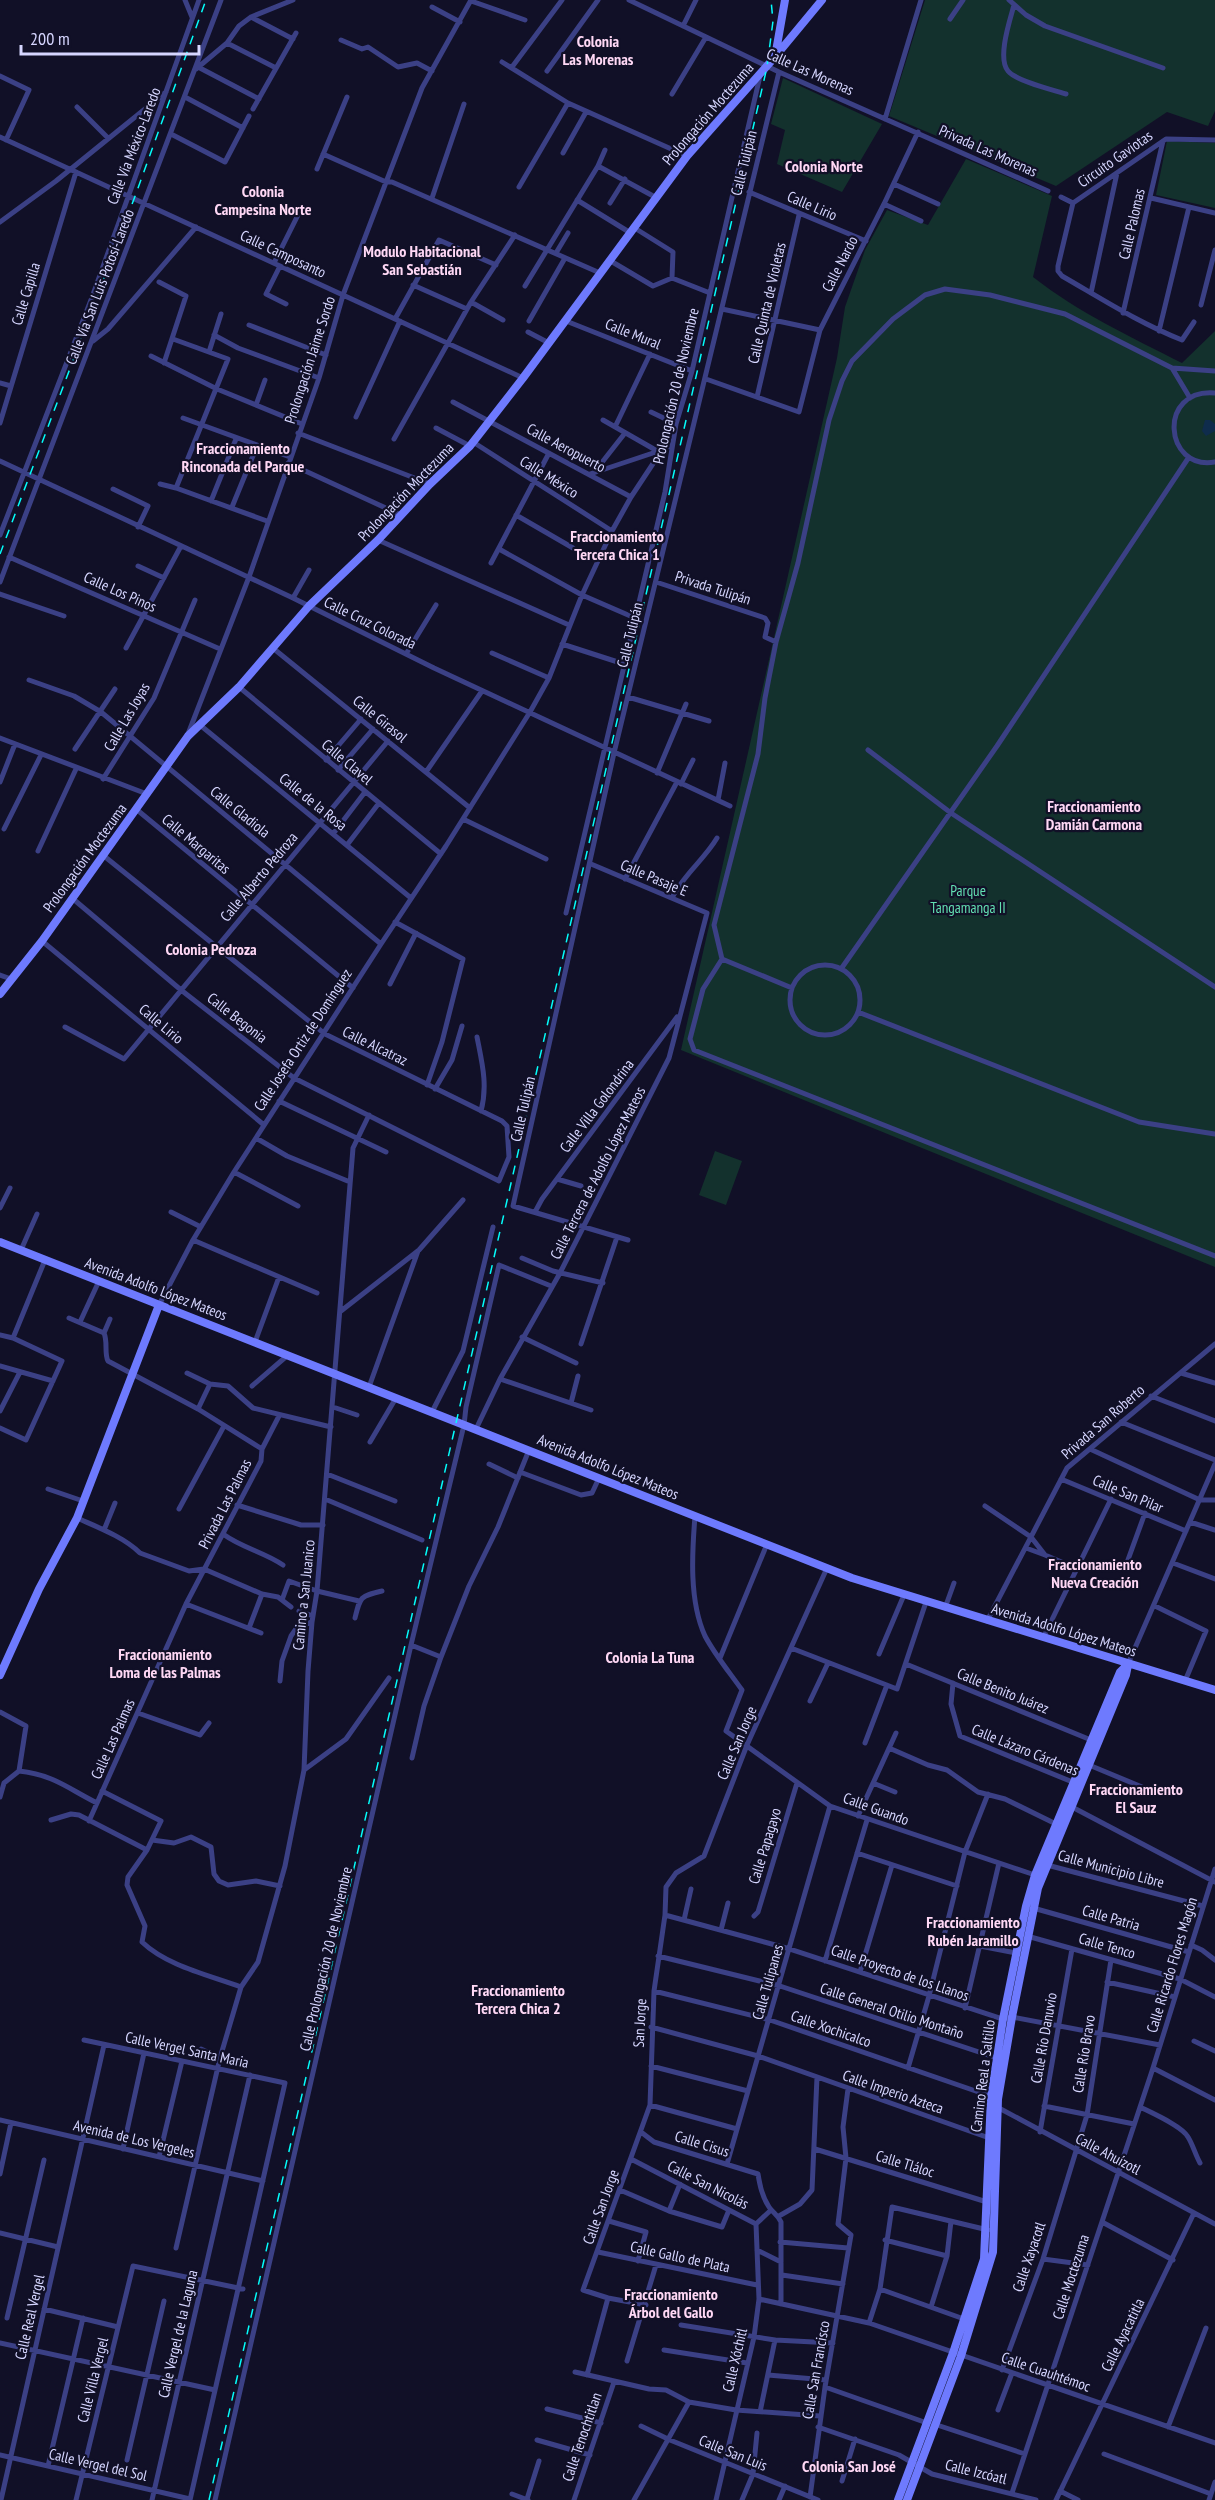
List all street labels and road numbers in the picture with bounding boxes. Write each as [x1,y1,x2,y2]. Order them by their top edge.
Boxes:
street label: Calle Las Morenas [764,44,857,99]
street label: Prolongación Moctezuma [658,58,757,169]
street label: Calle Vía México-Laredo [103,85,165,207]
street label: Privada Las Morenas [936,120,1040,181]
street label: Circuito Gaviotas [1074,126,1156,191]
street label: Calle Tulipán [726,128,761,197]
street label: Calle Lirio [784,187,840,225]
street label: Calle Palomas [1114,187,1149,261]
street label: Calle Vía San Luis Potosí-Laredo [61,206,138,367]
street label: Calle Camposanto [237,225,329,282]
street label: Calle Nardo [817,233,862,295]
street label: Calle Quinta de Violetas [743,240,790,365]
street label: Calle Capilla [7,260,44,327]
street label: Prolongación Jaime Sordo [280,294,339,426]
street label: Prolongación 20 de Noviembre [648,306,703,466]
street label: Calle Mural [602,314,664,354]
street label: Calle Aeropuerto [524,419,609,476]
street label: Prolongación Moctezuma [354,438,458,545]
street label: Calle México [516,451,582,502]
street label: Privada Tulipán [673,566,753,609]
street label: Calle Los Pinos [81,567,159,616]
street label: Calle Cruz Colorada [321,592,419,653]
street label: Calle Tulipán [612,600,647,669]
street label: Calle Las Joyas [99,679,154,754]
street label: Calle Girasol [349,691,412,747]
street label: Calle Clavel [318,735,377,789]
street label: Calle de la Rosa [276,769,351,835]
street label: Calle Gladiola [206,782,274,842]
street label: Prolongación Moctezuma [39,800,130,916]
street label: Calle Margaritas [158,809,235,878]
street label: Calle Alberto Pedroza [216,828,302,925]
street label: Calle Pasaje E [618,855,691,900]
street label: Calle Josefa Ortiz de Domínguez [249,965,356,1115]
street label: Calle Begonia [203,988,271,1047]
street label: Calle Lirio [135,1000,187,1048]
street label: Calle Alcatraz [340,1022,411,1069]
street label: Calle Villa Golondrina [555,1055,638,1156]
street label: Calle Tulipán [506,1074,539,1143]
street label: Calle Tercera de Adolfo López Mateos [546,1083,649,1262]
street label: Avenida Adolfo López Mateos [82,1253,230,1324]
street label: Privada San Roberto [1057,1380,1148,1463]
street label: Avenida Adolfo López Mateos [535,1429,682,1504]
street label: Privada Las Palmas [194,1456,255,1552]
street label: Calle San Pilar [1090,1470,1167,1517]
street label: Camino a San Juanico [288,1539,319,1651]
street label: Avenida Adolfo López Mateos [989,1598,1139,1661]
street label: Calle Benito Juárez [954,1663,1052,1718]
street label: Calle Las Palmas [86,1696,139,1782]
street label: Calle San Jorge [713,1703,761,1782]
street label: Calle Lázaro Cárdenas [969,1719,1081,1780]
street label: Calle Guando [841,1788,912,1829]
street label: Calle Papagayo [744,1806,785,1886]
street label: Calle Municipio Libre [1056,1845,1166,1892]
street label: Calle Prolongación 20 de Noviembre [295,1865,356,2053]
street label: Calle Ricardo Flores Magón [1142,1895,1201,2035]
street label: Calle Patria [1080,1900,1142,1935]
street label: Calle Tenco [1077,1928,1138,1963]
street label: Calle Proyecto de los Llanos [829,1940,972,2005]
street label: Calle Tulipanes [748,1942,787,2022]
street label: Calle General Otilio Montaño [818,1978,966,2043]
street label: Calle Río Danuvio [1026,1991,1061,2085]
street label: San Jorge [629,1998,650,2048]
street label: Calle Xochicalco [789,2006,874,2051]
street label: Calle Río Bravo [1068,2014,1099,2094]
street label: Camino Real a Saltillo [966,2019,999,2133]
street label: Calle Vergel Santa Maria [124,2027,251,2072]
street label: Calle Imperio Azteca [840,2065,946,2118]
street label: Avenida de Los Vergeles [72,2115,197,2162]
street label: Calle Cisus [673,2126,732,2161]
street label: Calle Ahuízotl [1072,2128,1145,2179]
street label: Calle Tláloc [874,2146,937,2182]
street label: Calle San Nicolás [664,2156,752,2213]
street label: Calle San Jorge [578,2167,623,2247]
street label: Calle Xayacotl [1008,2219,1050,2294]
street label: Calle Moctezuma [1048,2232,1093,2322]
street label: Calle Gallo de Plata [629,2237,732,2276]
street label: Calle Vergel de la Laguna [154,2268,201,2400]
street label: Calle Real Vergel [10,2272,49,2361]
street label: Calle Ayacatitla [1097,2295,1148,2375]
street label: Calle San Francisco [798,2319,833,2420]
street label: Calle Xóchitl [718,2326,751,2394]
street label: Calle Villa Vergel [73,2335,112,2425]
street label: Calle Cuauhtémoc [999,2347,1094,2396]
street label: Calle Tenochtitlan [557,2390,606,2484]
street label: Calle San Luis [696,2430,770,2475]
street label: Calle Vergel del Sol [47,2444,150,2485]
street label: Calle Izcóatl [943,2455,1009,2488]

